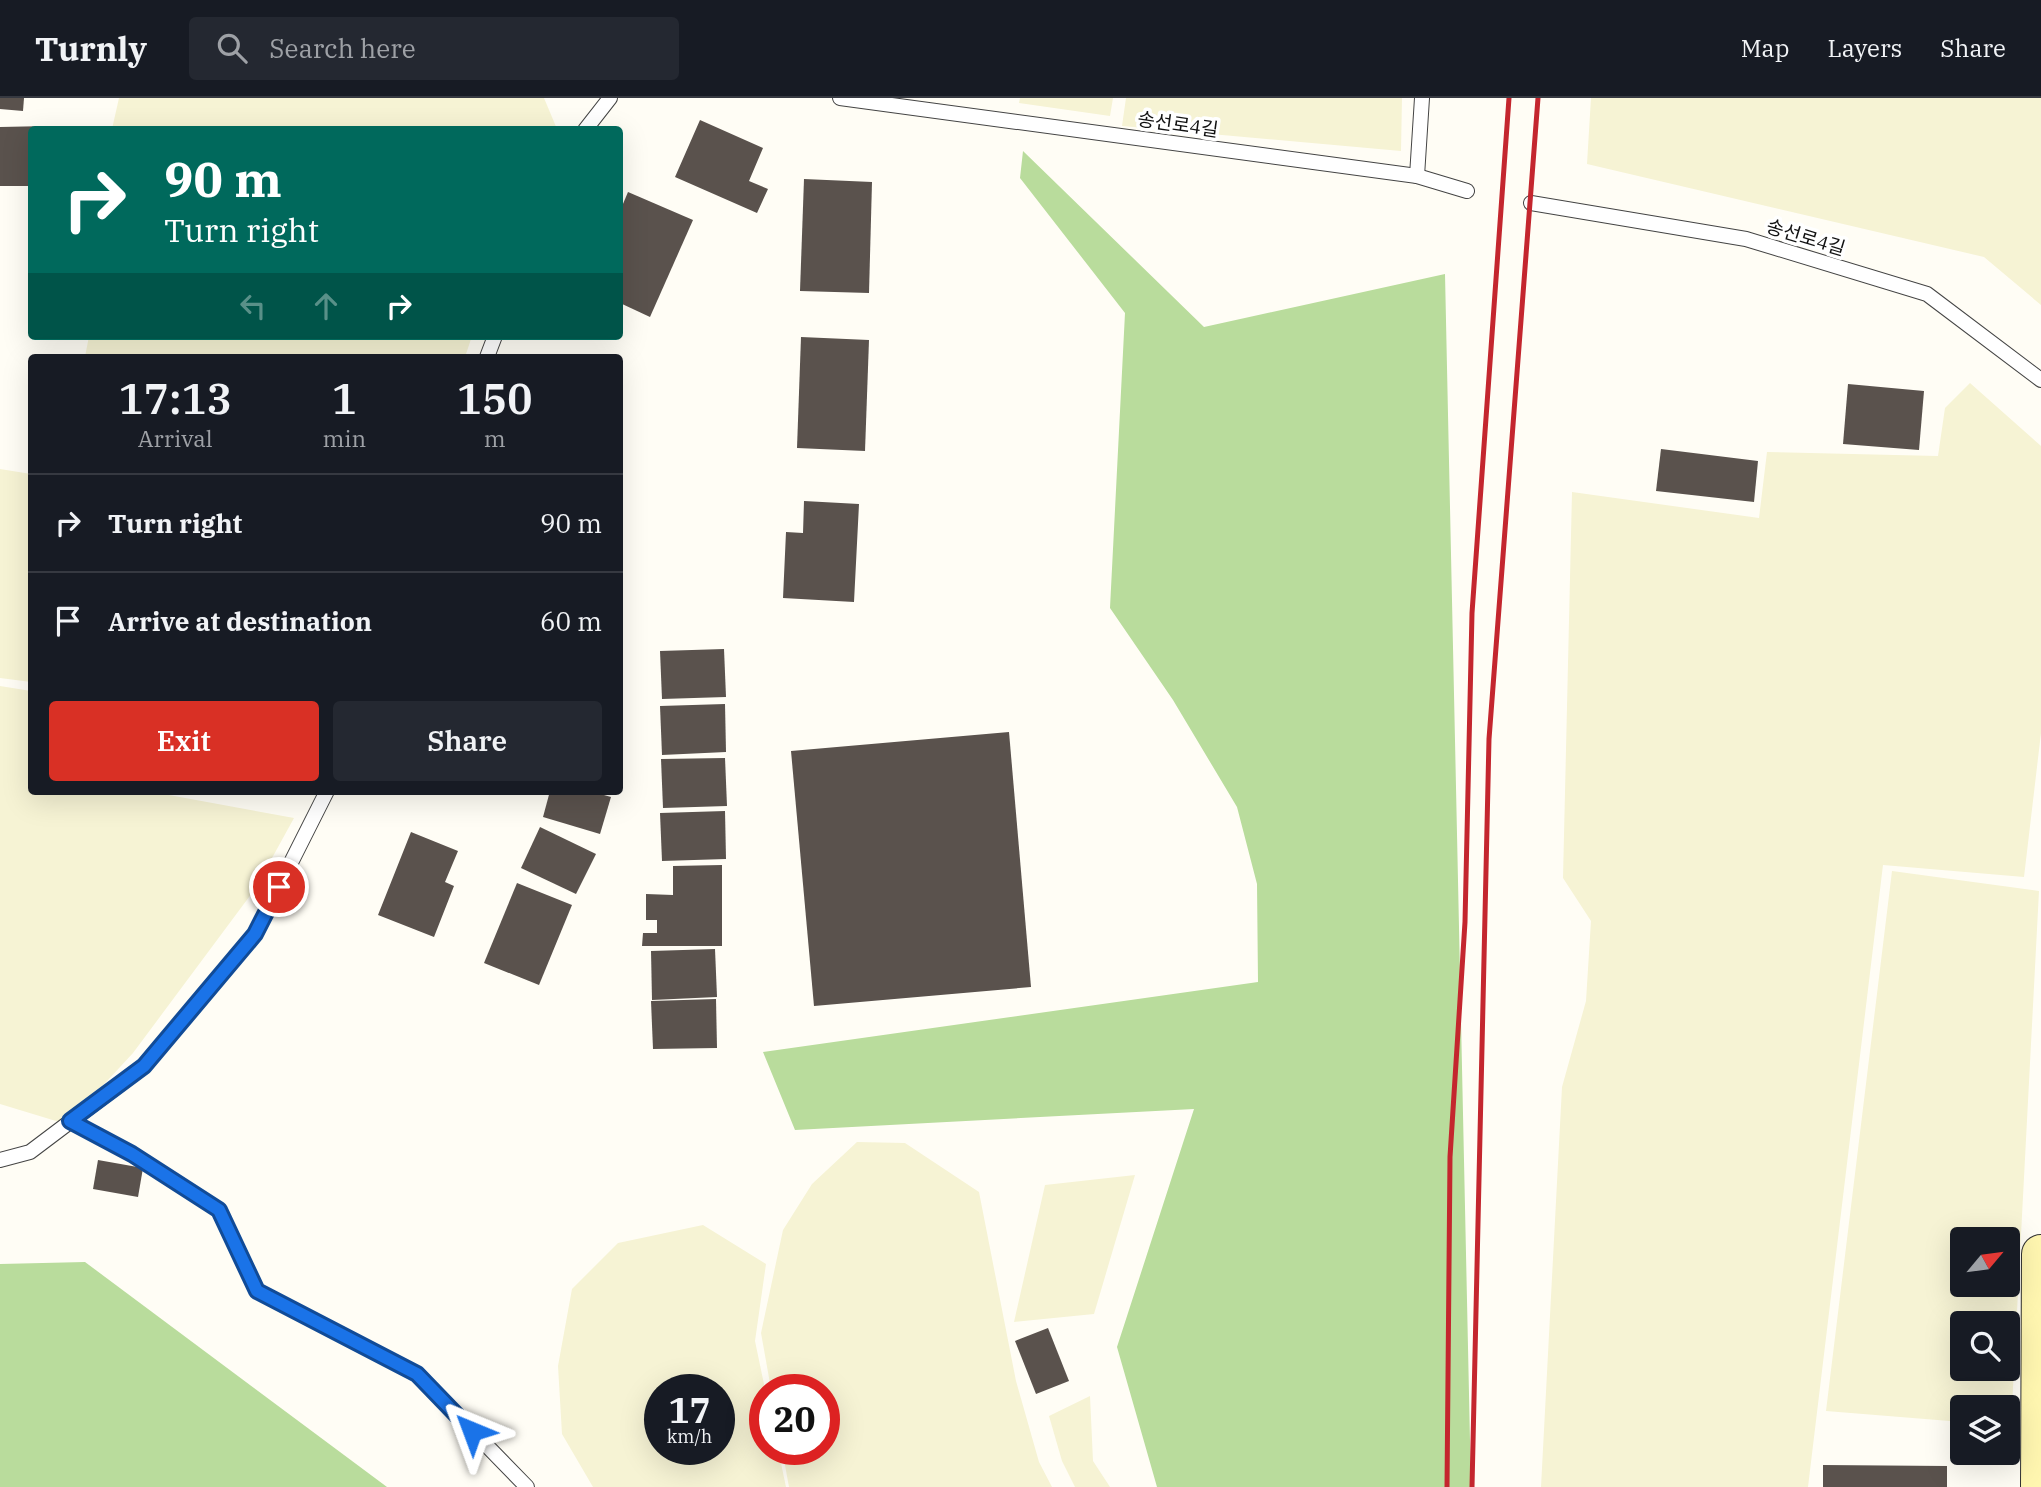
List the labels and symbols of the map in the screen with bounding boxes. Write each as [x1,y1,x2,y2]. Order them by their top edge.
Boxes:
street label: 송선로4길 [1136,106,1220,142]
street label: 송선로4길 [1764,214,1848,260]
pin [249,857,309,917]
north arrow [1950,1227,2020,1297]
speed limit sign: 20 [749,1374,840,1465]
position arrow [435,1394,509,1468]

